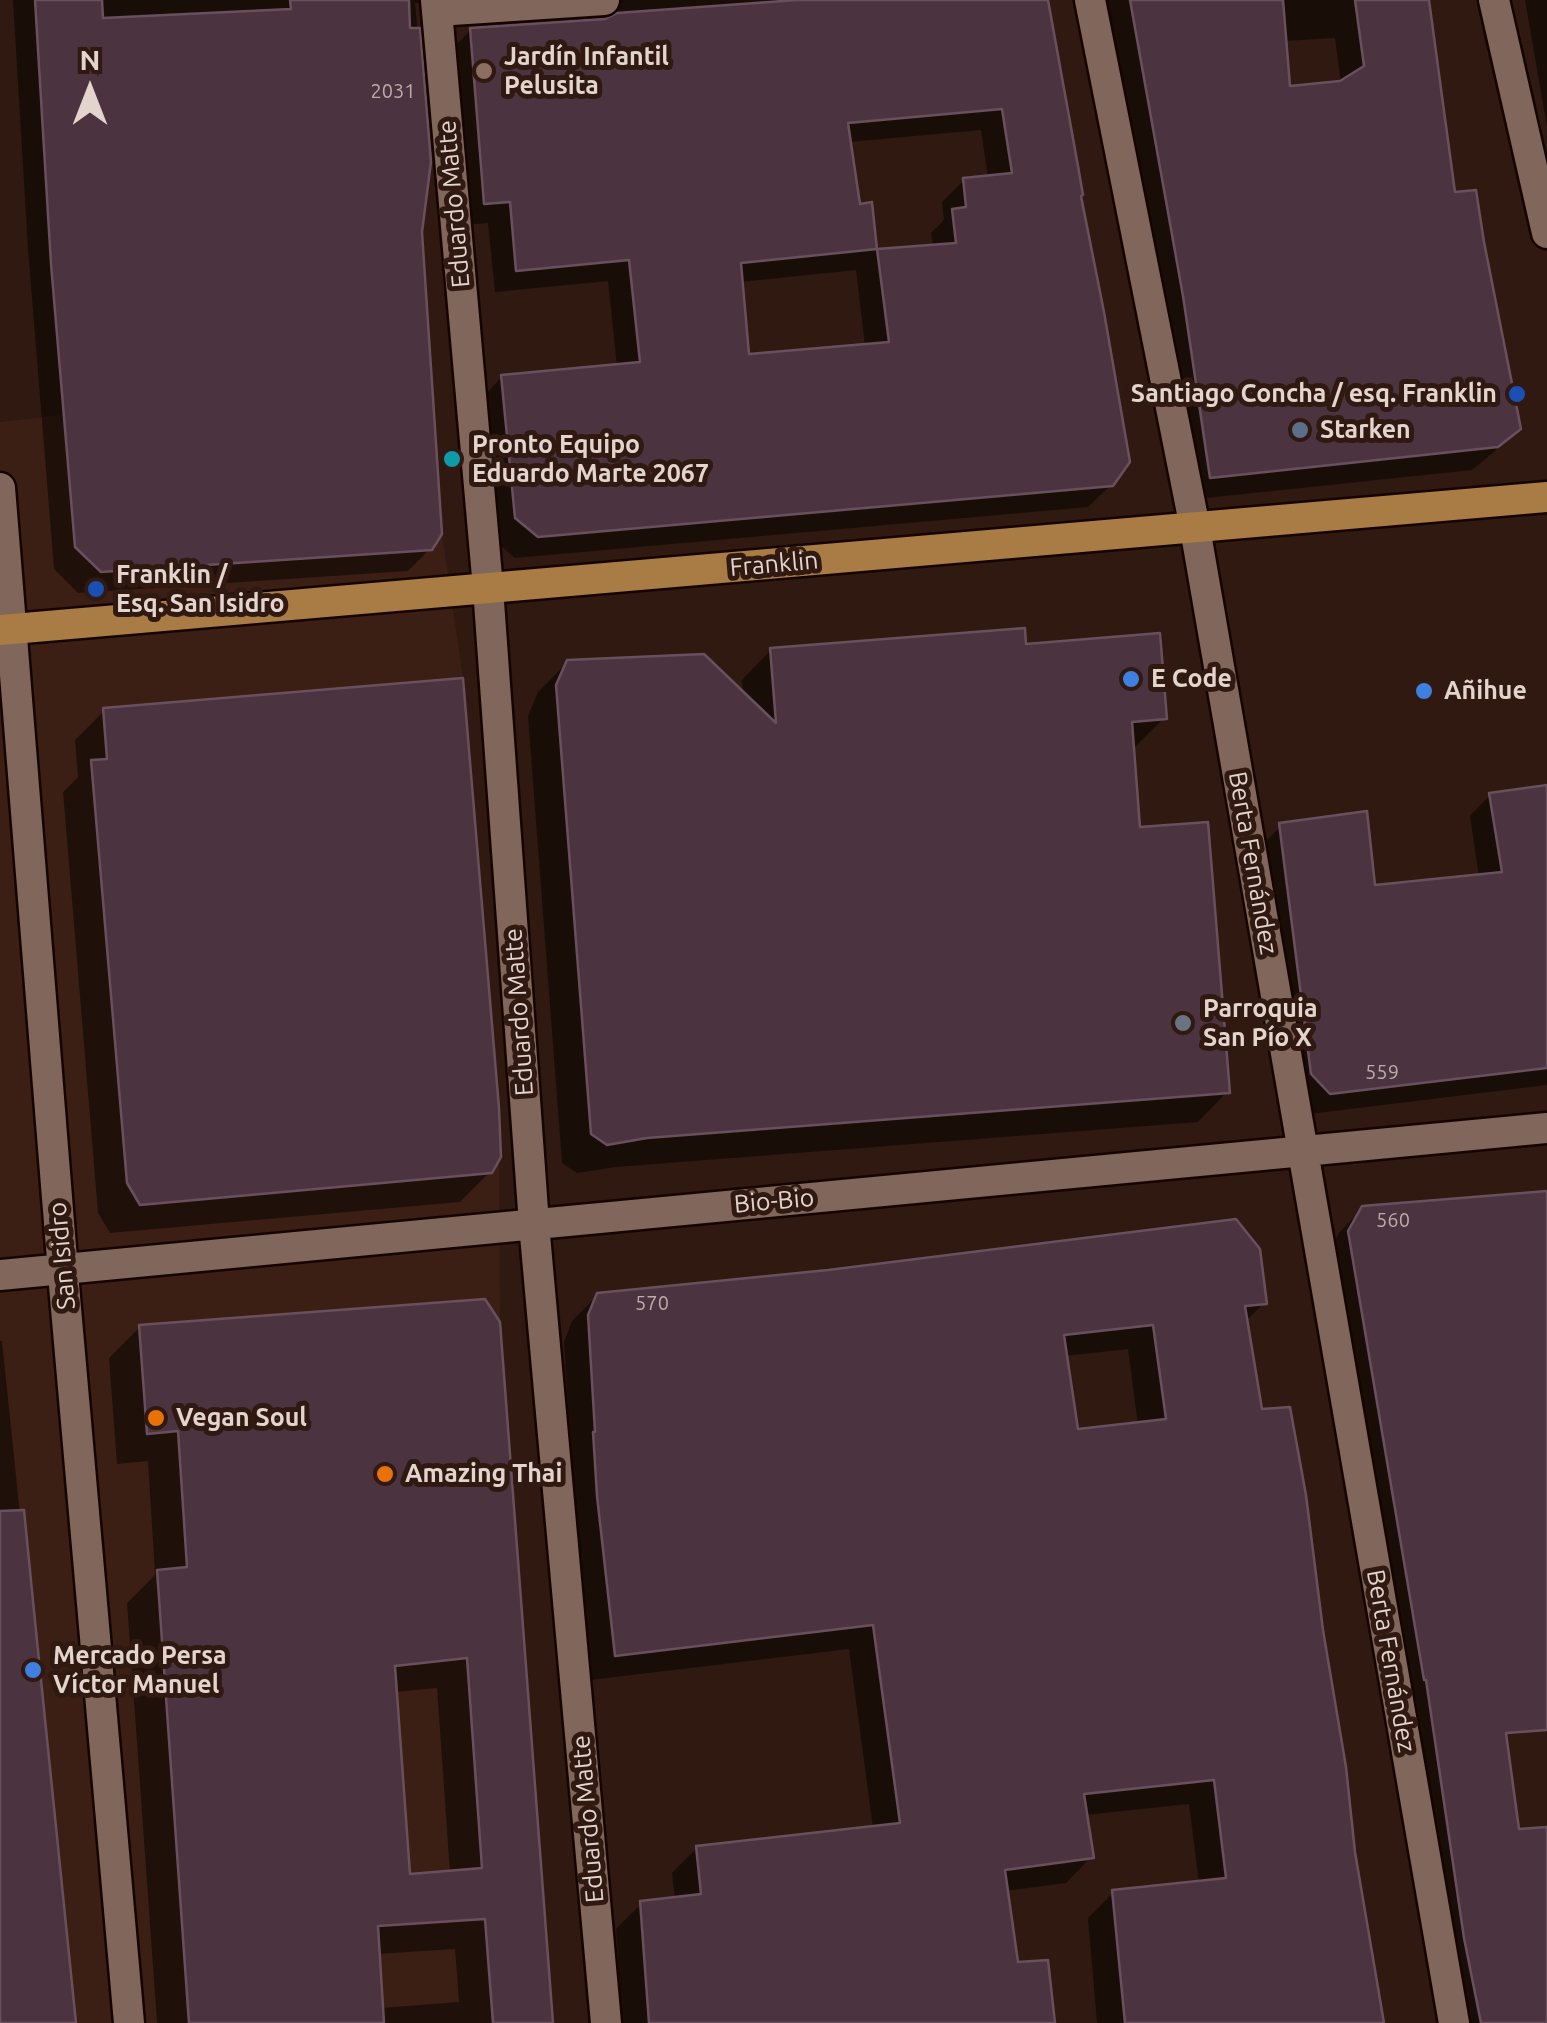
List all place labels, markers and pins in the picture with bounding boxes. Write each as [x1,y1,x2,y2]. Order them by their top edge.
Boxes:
place label: Jardín Infantil Pelusita [504,42,669,101]
marker: Jardín Infantil Pelusita [473,60,495,82]
place label: Santiago Concha / esq. Franklin [1131,379,1497,409]
marker: Santiago Concha / esq. Franklin [1506,383,1528,405]
place label: Starken [1320,415,1411,445]
marker: Starken [1289,419,1311,441]
place label: Pronto Equipo Eduardo Marte 2067 [472,430,709,489]
marker: Pronto Equipo Eduardo Marte 2067 [441,448,463,470]
place label: Franklin / Esq. San Isidro [116,560,285,619]
marker: Franklin / Esq. San Isidro [85,578,107,600]
place label: E Code [1151,664,1232,694]
marker: E Code [1120,668,1142,690]
place label: Añihue [1444,676,1527,706]
marker: Añihue [1413,680,1435,702]
place label: Parroquia San Pío X [1203,994,1317,1053]
marker: Parroquia San Pío X [1172,1012,1194,1034]
place label: Vegan Soul [176,1403,307,1433]
marker: Vegan Soul [145,1407,167,1429]
place label: Amazing Thai [405,1459,562,1489]
marker: Amazing Thai [374,1463,396,1485]
place label: Mercado Persa Víctor Manuel [53,1641,227,1700]
marker: Mercado Persa Víctor Manuel [22,1659,44,1681]

